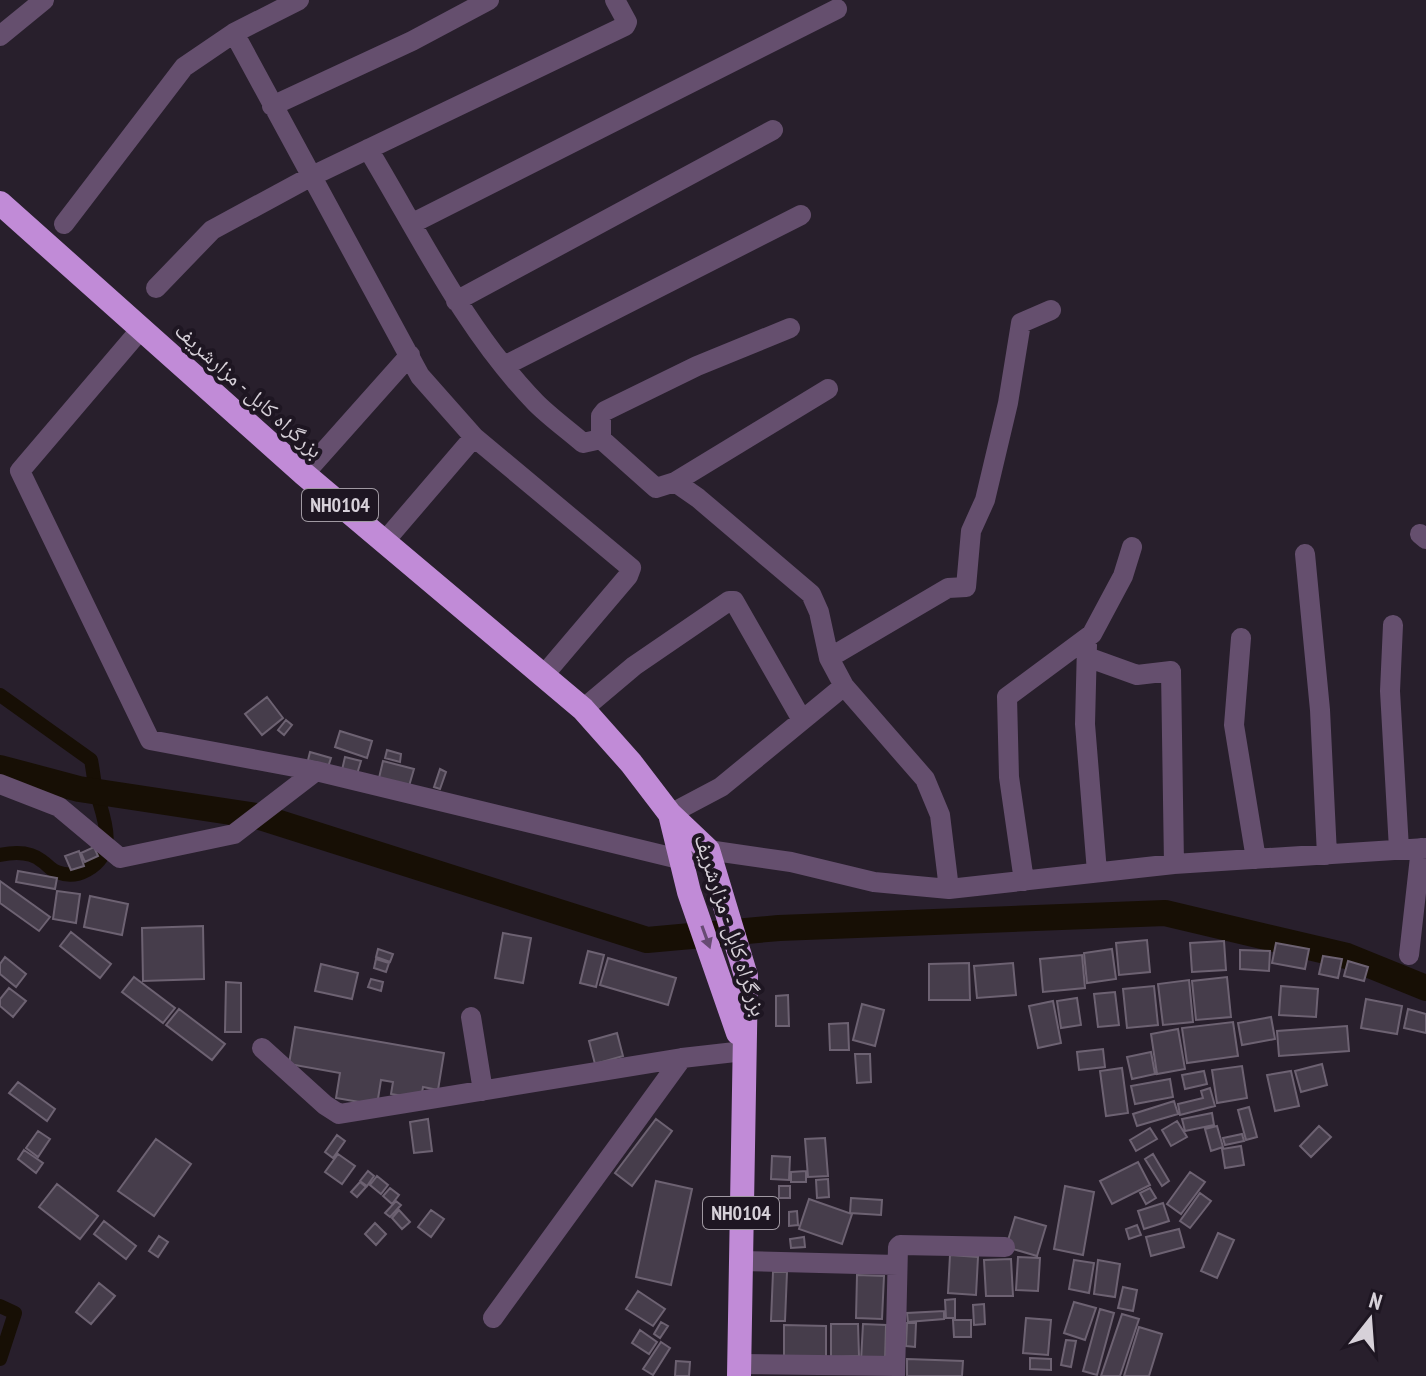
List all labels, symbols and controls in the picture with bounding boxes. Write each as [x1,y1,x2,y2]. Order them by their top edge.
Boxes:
street label: بزرگراه کابل - مزارشریف [169,316,329,464]
road number: NH0104 [302,489,378,521]
street label: بزرگراه کابل - مزارشریف [688,830,774,1020]
one-way arrow [700,925,712,949]
road number: NH0104 [703,1197,779,1229]
north arrow [1330,1280,1410,1360]
text: N [1366,1286,1386,1316]

